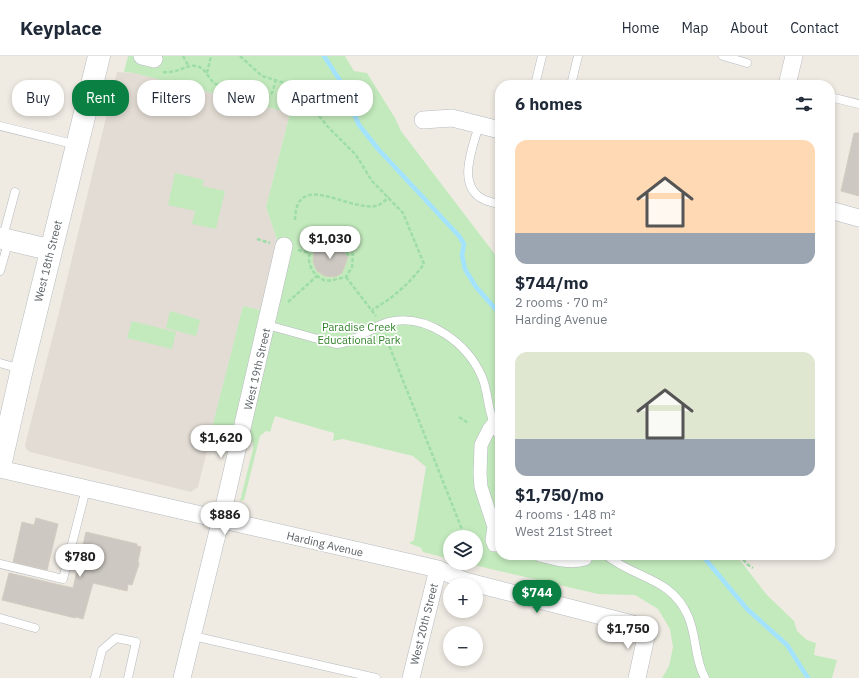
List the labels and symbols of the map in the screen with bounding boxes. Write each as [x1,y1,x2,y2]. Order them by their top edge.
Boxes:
street label: West 18th Street [31,219,65,303]
pin: $1,030 [297,226,363,260]
park label: Paradise Creek Educational Park [317,320,401,347]
street label: West 19th Street [241,327,273,411]
pin: $1,620 [188,425,254,459]
pin: $886 [201,502,249,536]
street label: Harding Avenue [285,528,365,560]
pin: $780 [56,544,104,578]
pin: $744 [513,580,561,614]
street label: West 20th Street [407,582,441,666]
pin: $1,750 [595,616,661,650]

